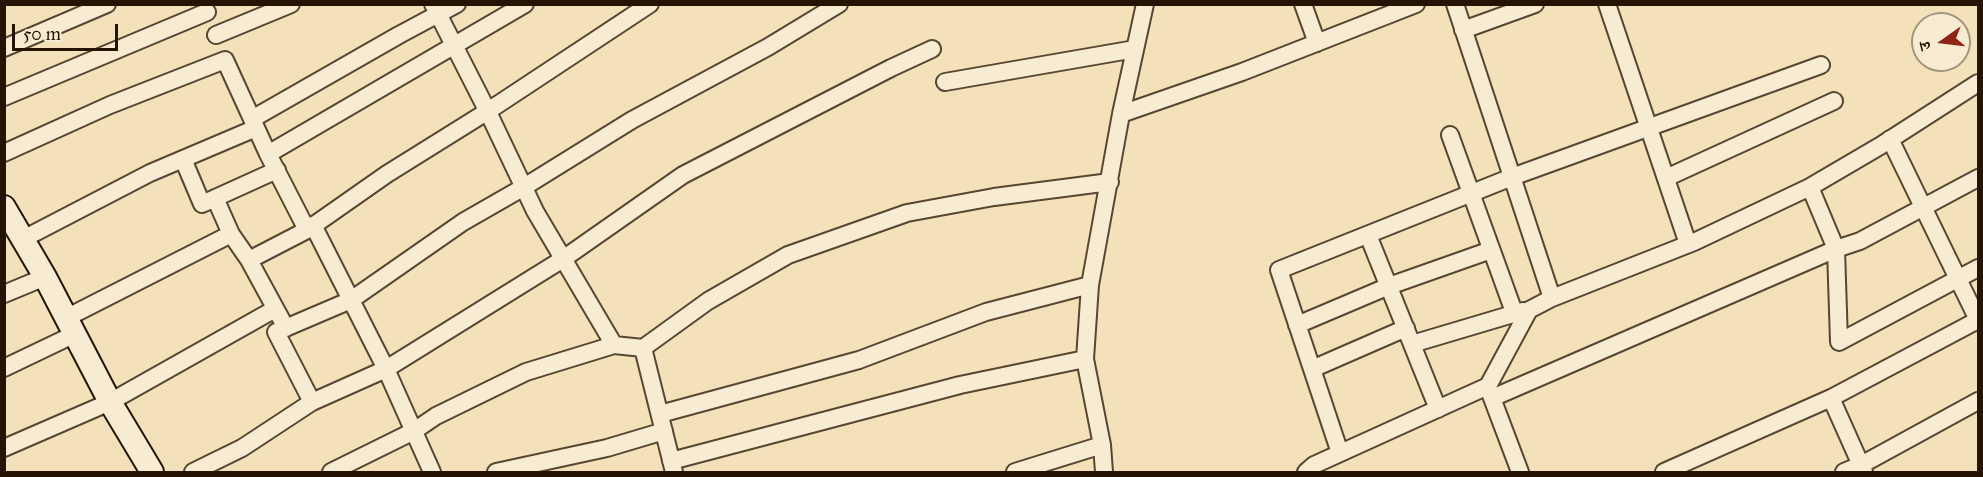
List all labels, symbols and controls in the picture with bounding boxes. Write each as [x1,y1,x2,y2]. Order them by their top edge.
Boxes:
scale bar [15,12,122,50]
north arrow [1911,12,1971,72]
text: 50 m [23,23,61,45]
text: उ [1915,40,1935,52]

